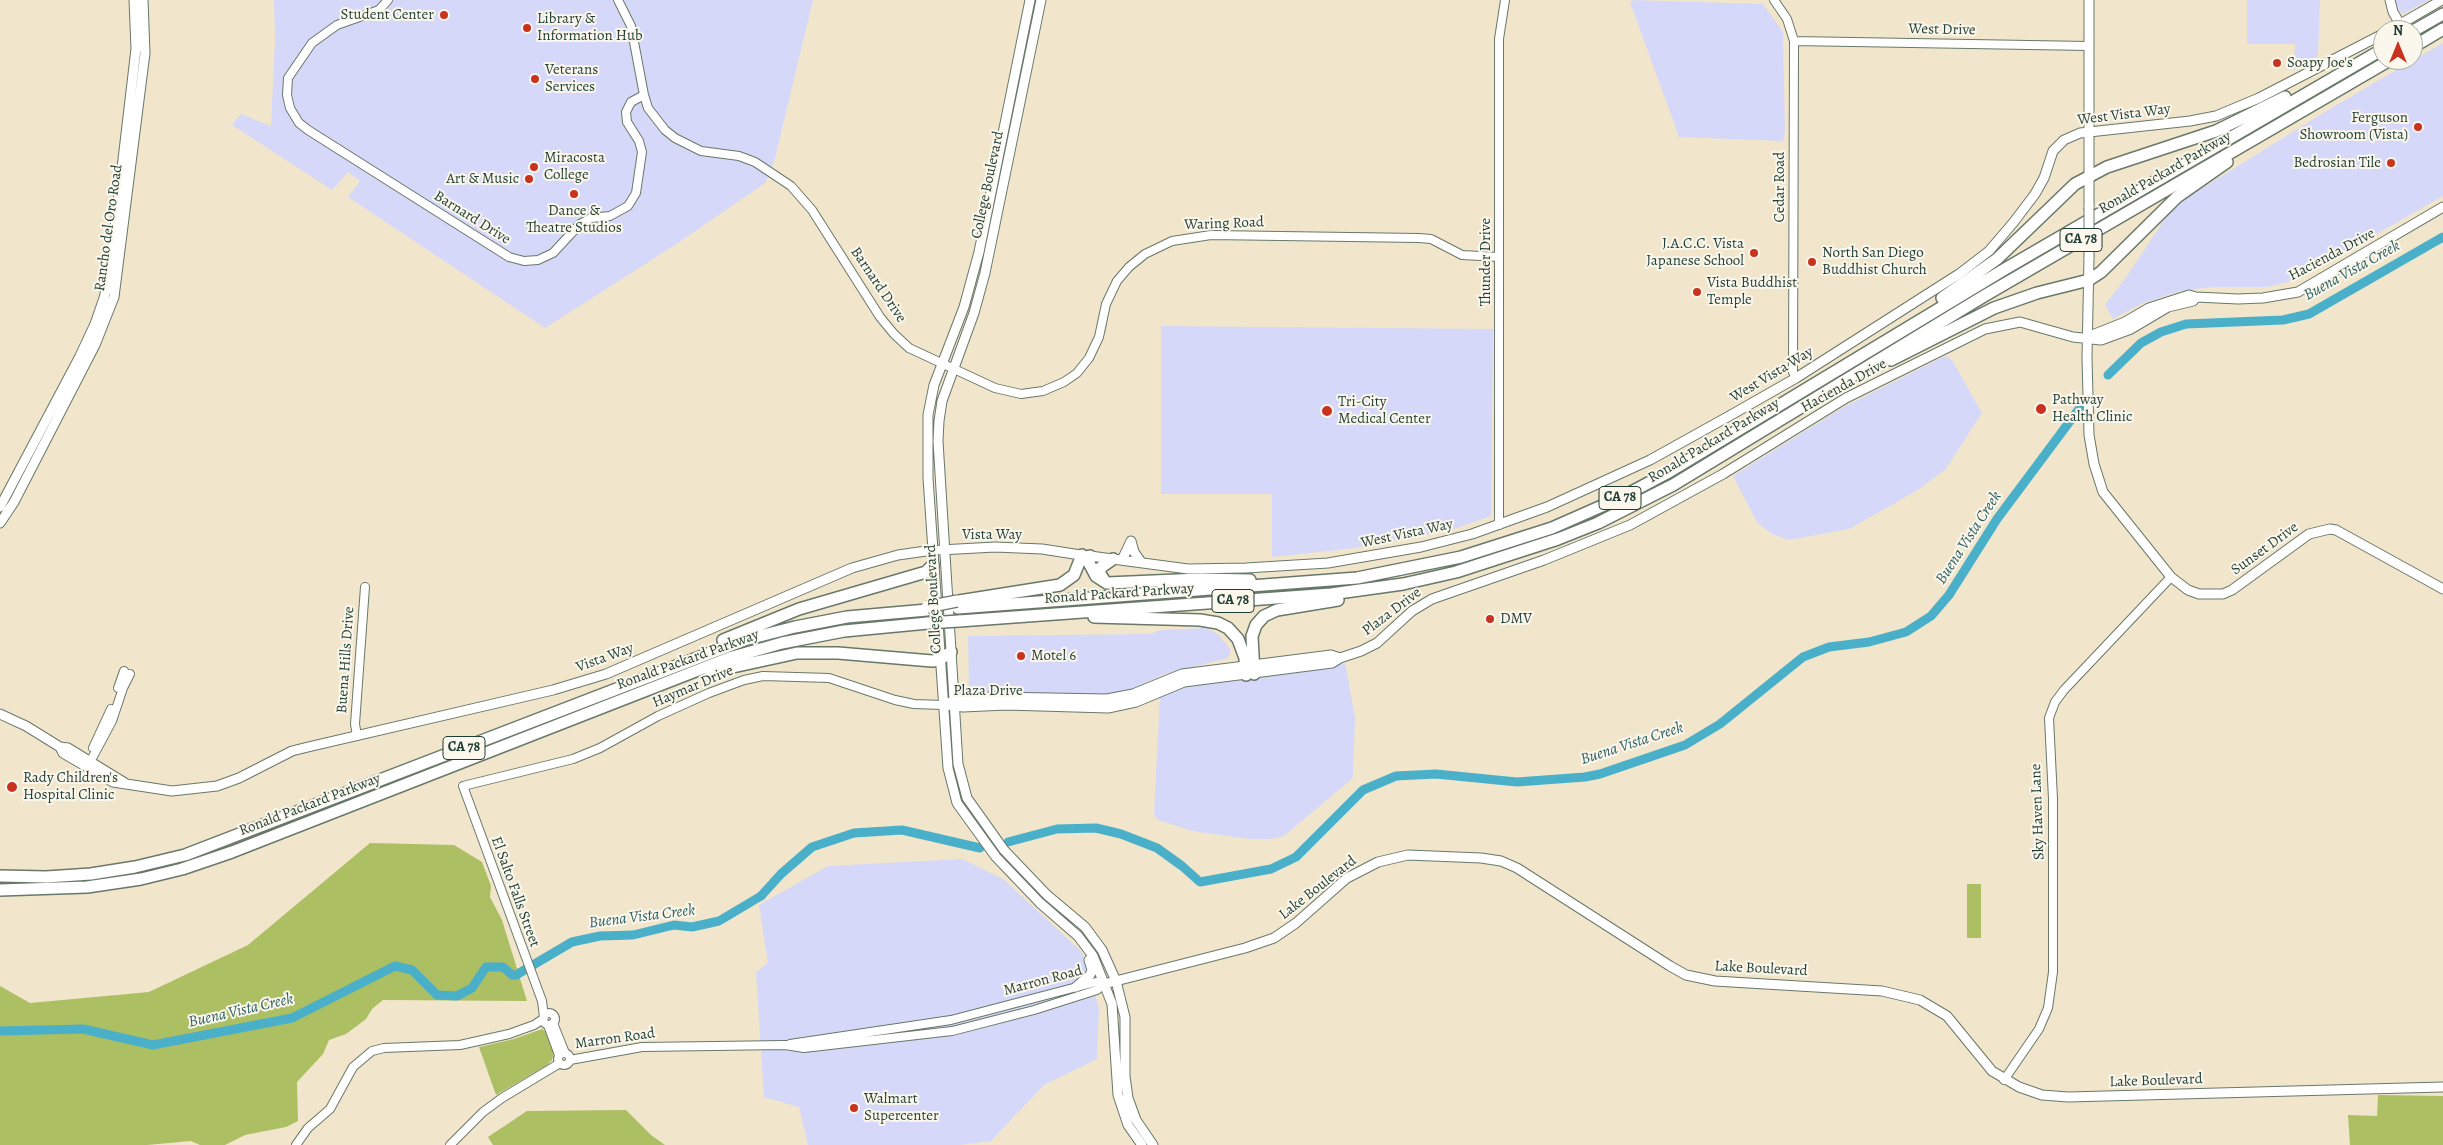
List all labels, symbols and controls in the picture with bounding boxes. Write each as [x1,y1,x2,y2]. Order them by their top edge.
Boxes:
place label: Student Center [341,6,434,24]
marker: Student Center [438,9,450,21]
place label: Library & Information Hub [537,10,643,45]
street label: West Drive [1908,20,1976,40]
north arrow [2373,20,2423,70]
text: N [2393,21,2403,40]
marker: Library & Information Hub [521,22,533,34]
place label: Soapy Joe's [2287,54,2353,72]
marker: Soapy Joe's [2271,57,2283,69]
place label: Veterans Services [545,61,598,96]
marker: Veterans Services [529,73,541,85]
street label: West Vista Way [2077,100,2171,130]
place label: Ferguson Showroom (Vista) [2299,109,2408,144]
marker: Ferguson Showroom (Vista) [2412,121,2424,133]
street label: Ronald Packard Parkway [2096,128,2234,218]
street label: College Boulevard [968,130,1008,240]
place label: Miracosta College [544,149,605,184]
street label: Cedar Road [1771,152,1789,222]
place label: Bedrosian Tile [2294,154,2381,172]
marker: Bedrosian Tile [2385,157,2397,169]
marker: Miracosta College [528,161,540,173]
street label: Rancho del Oro Road [91,163,127,293]
place label: Art & Music [446,170,519,188]
marker: Art & Music [523,173,535,185]
street label: Barnard Drive [430,187,514,249]
marker: Dance & Theatre Studios [568,188,580,200]
place label: Dance & Theatre Studios [526,202,622,237]
street label: Waring Road [1184,214,1264,234]
street label: Thunder Drive [1477,218,1495,306]
street label: Hacienda Drive [2286,225,2378,285]
road number: CA 78 [2060,228,2102,252]
place label: J.A.C.C. Vista Japanese School [1646,235,1744,270]
water label: Buena Vista Creek [2301,237,2403,305]
street label: Barnard Drive [846,244,910,326]
place label: North San Diego Buddhist Church [1822,244,1927,279]
marker: J.A.C.C. Vista Japanese School [1748,247,1760,259]
marker: North San Diego Buddhist Church [1806,256,1818,268]
place label: Vista Buddhist Temple [1707,274,1797,309]
marker: Vista Buddhist Temple [1691,286,1703,298]
street label: West Vista Way [1727,343,1817,407]
street label: Hacienda Drive [1798,355,1890,417]
place label: Pathway Health Clinic [2052,391,2132,426]
place label: Tri-City Medical Center [1338,393,1431,428]
street label: Ronald Packard Parkway [1645,395,1783,487]
marker: Pathway Health Clinic [2034,402,2048,416]
marker: Tri-City Medical Center [1320,404,1334,418]
road number: CA 78 [1599,486,1641,509]
water label: Buena Vista Creek [1932,488,2006,588]
street label: West Vista Way [1359,515,1455,553]
street label: Sunset Drive [2228,519,2302,579]
street label: Vista Way [962,526,1022,544]
street label: College Boulevard [922,544,946,654]
street label: Ronald Packard Parkway [1044,580,1194,608]
street label: Plaza Drive [1359,584,1425,640]
road number: CA 78 [1212,590,1254,612]
street label: Buena Hills Drive [333,606,359,714]
place label: DMV [1500,610,1532,628]
marker: DMV [1484,613,1496,625]
street label: Ronald Packard Parkway [614,626,762,694]
street label: Vista Way [574,639,636,677]
place label: Motel 6 [1031,647,1076,665]
marker: Motel 6 [1015,650,1027,662]
street label: Haymar Drive [650,662,736,712]
street label: Plaza Drive [953,682,1023,700]
water label: Buena Vista Creek [1578,718,1686,770]
road number: CA 78 [443,736,485,760]
street label: Sky Haven Lane [2027,763,2049,861]
place label: Rady Children's Hospital Clinic [23,769,118,804]
street label: Ronald Packard Parkway [237,770,383,840]
marker: Rady Children's Hospital Clinic [5,780,19,794]
street label: El Salto Falls Street [487,834,543,950]
street label: Lake Boulevard [1276,852,1360,924]
water label: Buena Vista Creek [588,901,696,933]
street label: Lake Boulevard [1714,958,1808,980]
street label: Marron Road [1002,962,1084,1000]
water label: Buena Vista Creek [187,990,295,1032]
street label: Marron Road [574,1024,656,1054]
street label: Lake Boulevard [2109,1070,2203,1092]
place label: Walmart Supercenter [864,1090,939,1125]
marker: Walmart Supercenter [848,1102,860,1114]

